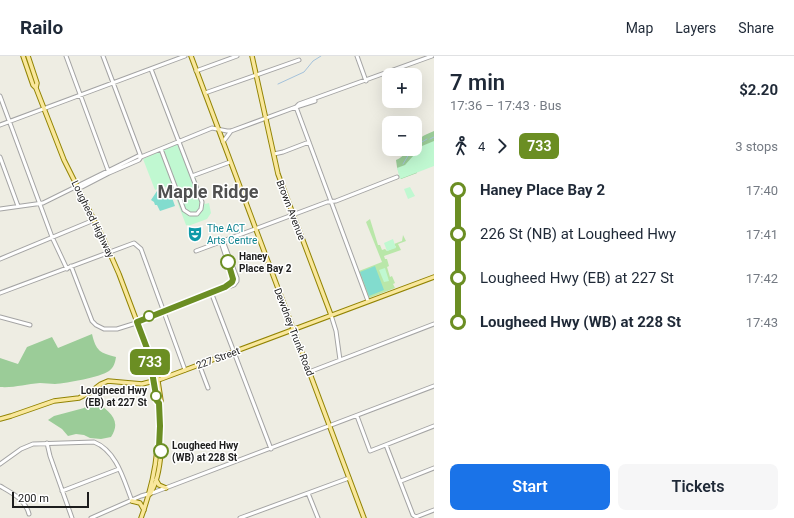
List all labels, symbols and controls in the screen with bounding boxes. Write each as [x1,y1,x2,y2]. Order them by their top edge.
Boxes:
text: Railo [20,16,63,39]
text: Map [626,20,653,36]
text: Layers [675,20,716,36]
text: Share [738,20,774,36]
map controls [382,68,422,156]
button: + [382,68,422,108]
text: 7 min [450,70,505,95]
text: $2.20 [739,81,778,99]
text: 17:36 – 17:43 · Bus [450,98,562,113]
button: − [382,116,422,156]
icon: walk [450,135,472,157]
icon: forward [491,135,513,157]
text: 733 [527,138,551,154]
text: 4 [478,139,485,154]
text: 3 stops [735,139,778,154]
street label: Lougheed Highway [69,178,117,260]
street label: Brown Avenue [274,178,308,242]
district label: Maple Ridge [158,181,259,202]
text: Haney Place Bay 2 [480,181,605,199]
text: 17:40 [746,183,778,198]
place label: The ACT Arts Centre [207,223,257,246]
theatre icon: The ACT Arts Centre [186,225,204,243]
text: 226 St (NB) at Lougheed Hwy [480,225,676,243]
text: 17:41 [746,227,778,242]
place label: Haney Place Bay 2 [239,251,292,274]
marker: Haney Place Bay 2 [220,254,236,270]
text: Lougheed Hwy (EB) at 227 St [480,269,674,287]
text: 17:42 [746,271,778,286]
street label: Dewdney Trunk Road [272,286,316,378]
unlabelled marker [143,310,155,322]
text: Lougheed Hwy (WB) at 228 St [480,313,681,331]
text: 17:43 [746,315,778,330]
street label: 227 Street [195,345,241,371]
line badge: 733 [127,349,173,375]
text: 733 [138,354,162,370]
place label: Lougheed Hwy (EB) at 227 St [81,385,148,409]
marker: Lougheed Hwy (EB) at 227 St [150,390,162,402]
place label: Lougheed Hwy (WB) at 228 St [172,440,239,464]
marker: Lougheed Hwy (WB) at 228 St [153,443,169,459]
button: Start [450,464,610,510]
button: Tickets [618,464,778,510]
scale bar [12,490,89,509]
text: 200 m [18,492,49,505]

